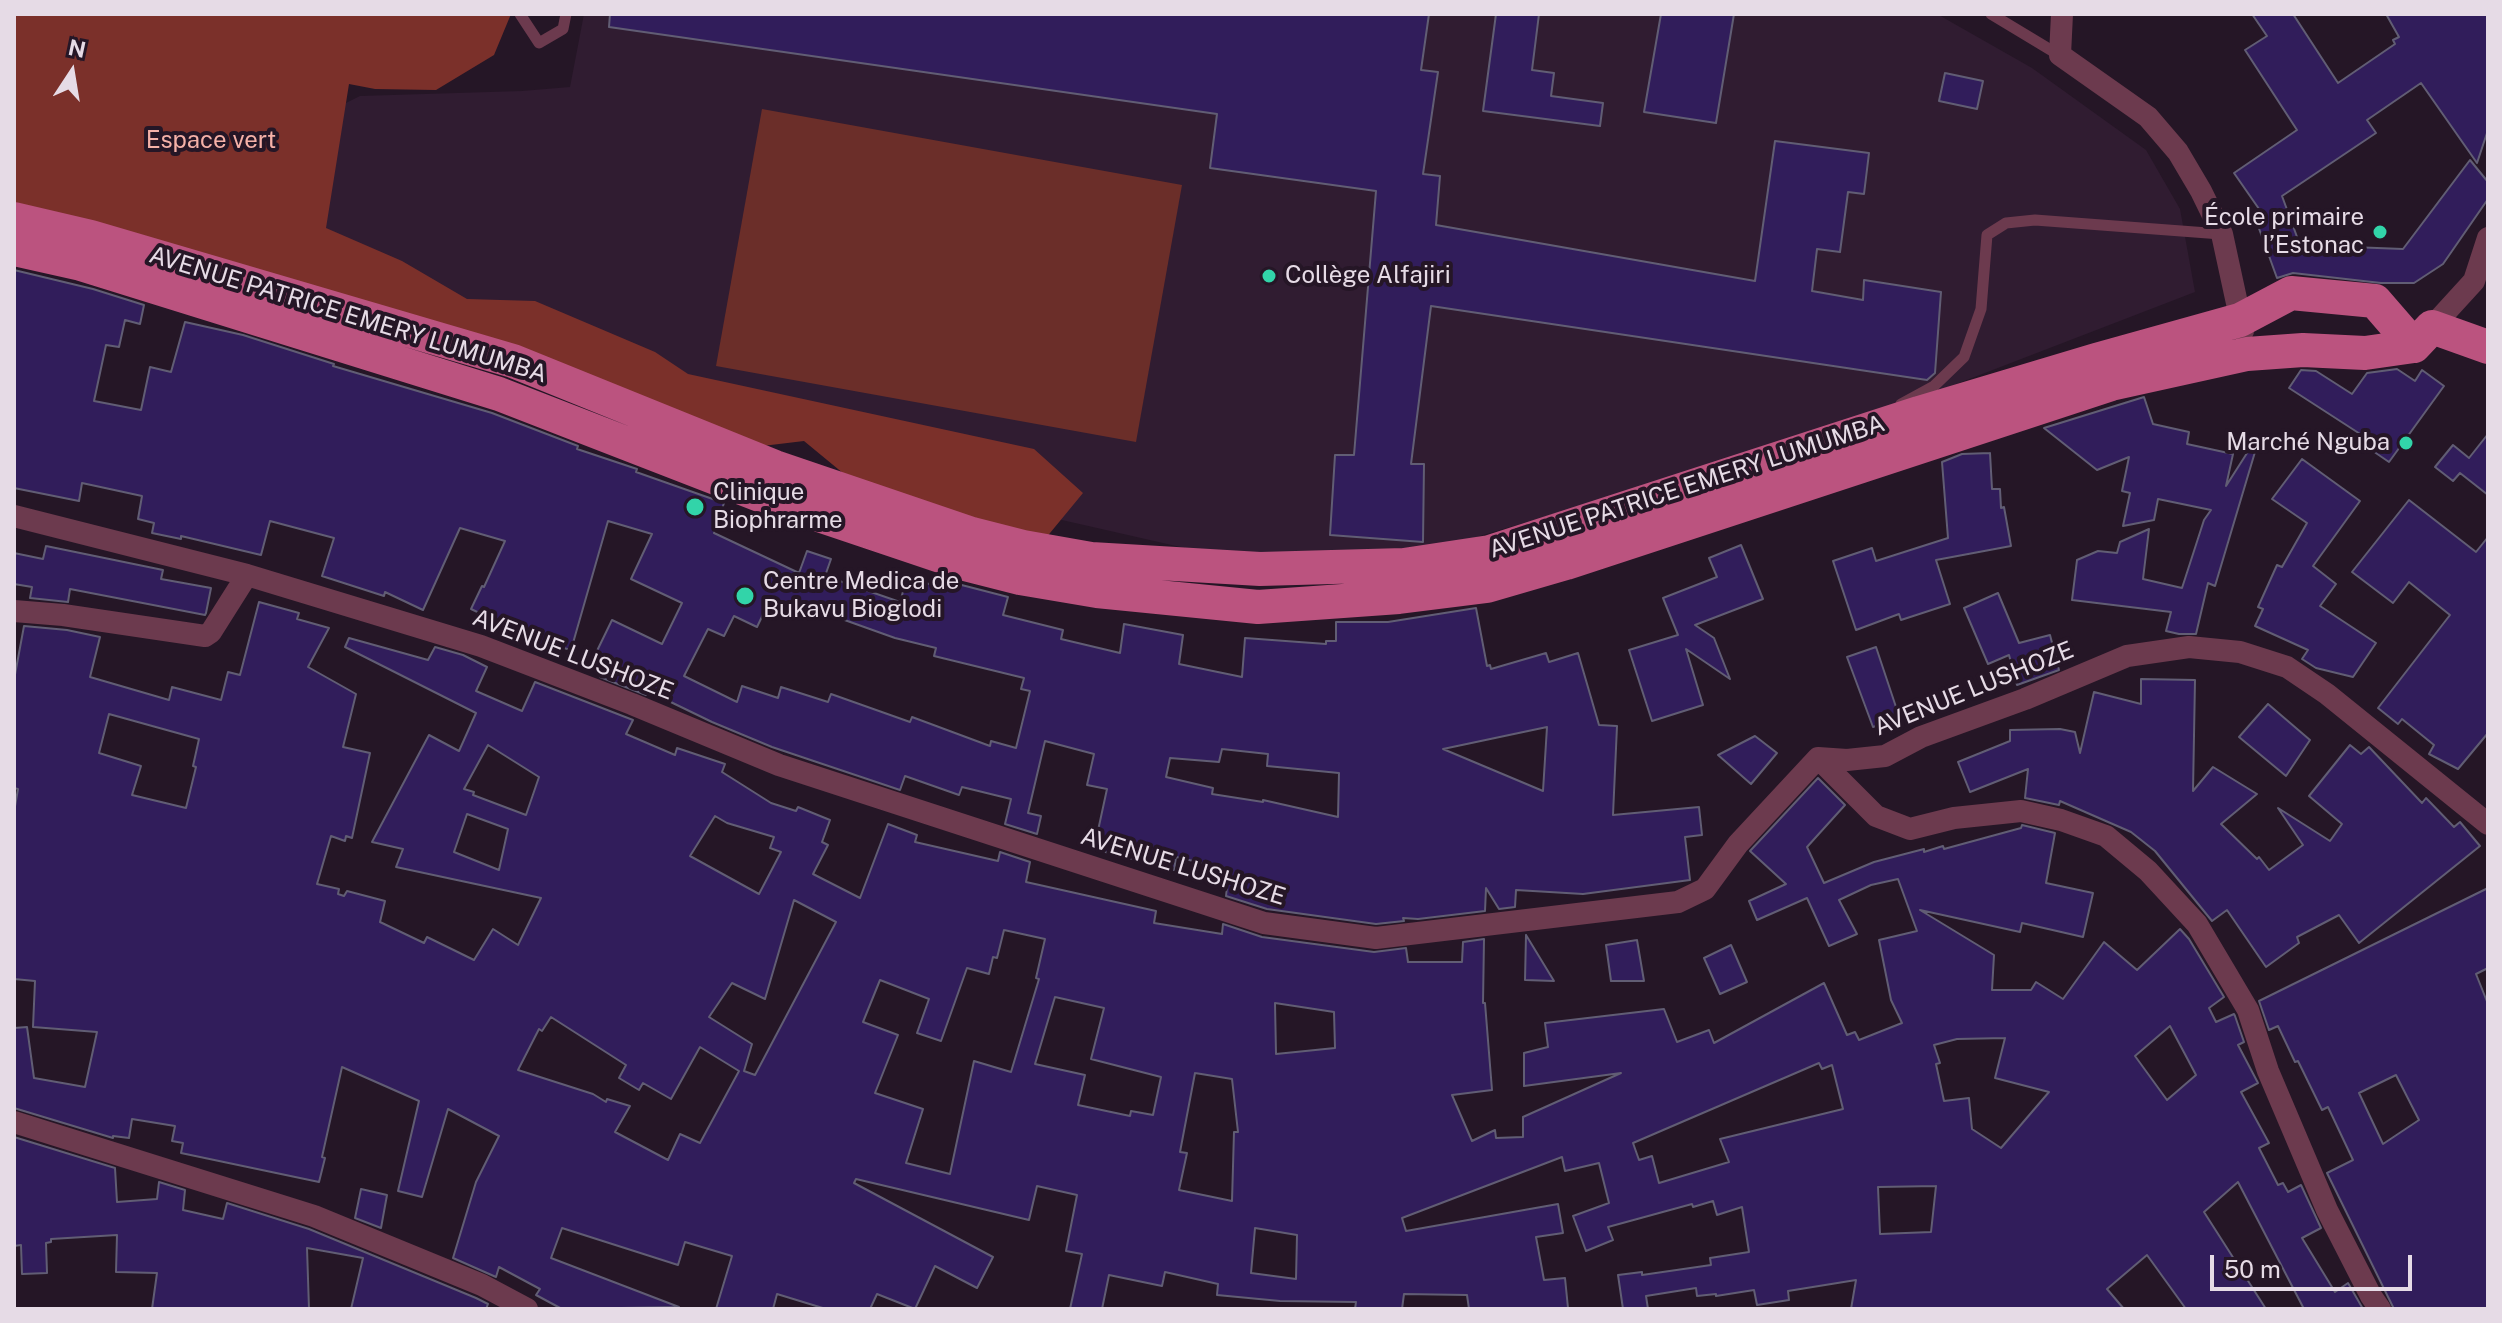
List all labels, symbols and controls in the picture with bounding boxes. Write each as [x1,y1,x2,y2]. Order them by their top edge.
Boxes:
north arrow [32,32,112,112]
text: N [66,34,88,63]
park label: Espace vert [146,127,276,155]
place label: École primaire l’Estonac [2204,204,2364,260]
marker: École primaire l’Estonac [2371,223,2389,241]
street label: AVENUE PATRICE EMERY LUMUMBA [146,241,550,389]
place label: Collège Alfajiri [1285,262,1451,290]
marker: Collège Alfajiri [1260,267,1278,285]
street label: AVENUE PATRICE EMERY LUMUMBA [1486,409,1888,565]
place label: Marché Nguba [2226,429,2390,457]
marker: Marché Nguba [2397,434,2415,452]
place label: Clinique Biophrarme [713,479,843,535]
marker: Clinique Biophrarme [684,496,706,518]
place label: Centre Medica de Bukavu Bioglodi [763,568,959,624]
marker: Centre Medica de Bukavu Bioglodi [734,585,756,607]
street label: AVENUE LUSHOZE [469,603,677,707]
street label: AVENUE LUSHOZE [1870,636,2078,742]
street label: AVENUE LUSHOZE [1077,822,1289,912]
scale bar [2214,1239,2416,1289]
text: 50 m [2224,1255,2281,1283]

